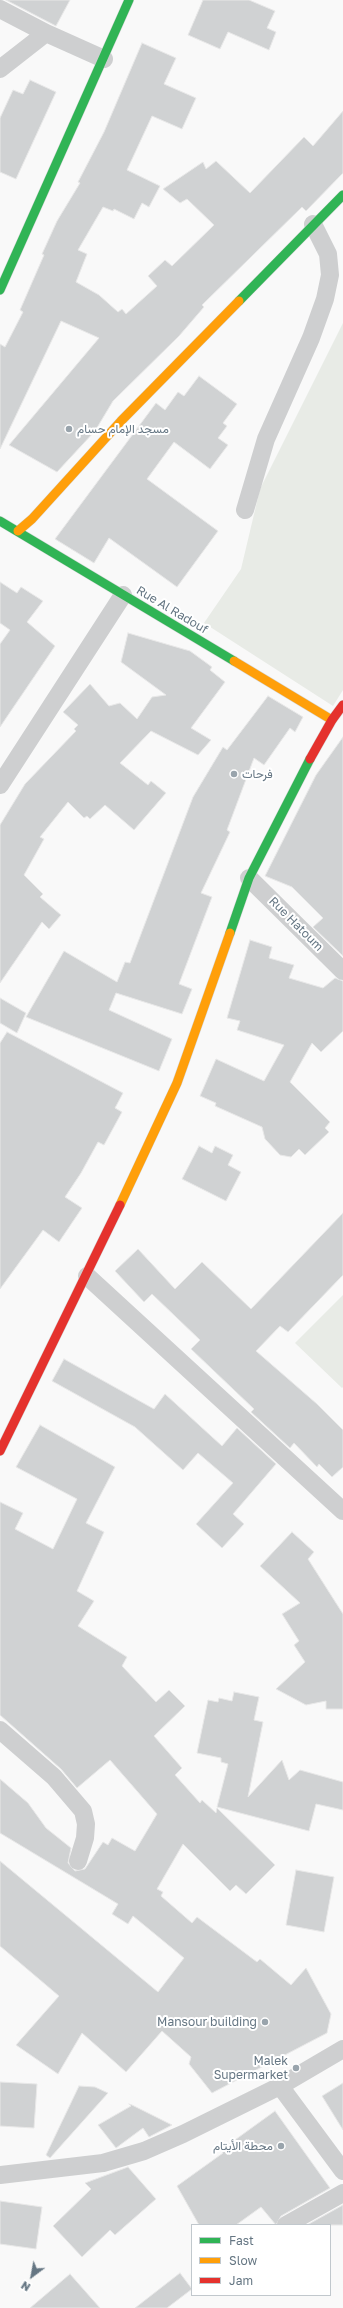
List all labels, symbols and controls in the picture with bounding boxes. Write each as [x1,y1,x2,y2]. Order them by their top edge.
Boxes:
place label: مسجد الإمام حسام [77,422,169,436]
marker: مسجد الإمام حسام [64,424,74,434]
street label: Rue Al Radouf [134,583,210,637]
place label: فرحات [242,767,273,781]
marker: فرحات [229,769,239,779]
street label: Rue Hatoum [266,894,326,954]
place label: Mansour building [157,2015,257,2029]
marker: Mansour building [260,2017,270,2027]
place label: Malek Supermarket [214,2054,288,2082]
marker: Malek Supermarket [291,2063,301,2073]
place label: محطة الأيتام [213,2139,273,2153]
marker: محطة الأيتام [276,2141,286,2151]
legend [191,2224,331,2296]
text: Fast [229,2233,254,2248]
text: Slow [229,2253,257,2268]
north arrow [12,2256,52,2296]
text: Jam [229,2273,253,2288]
text: N [18,2279,32,2294]

